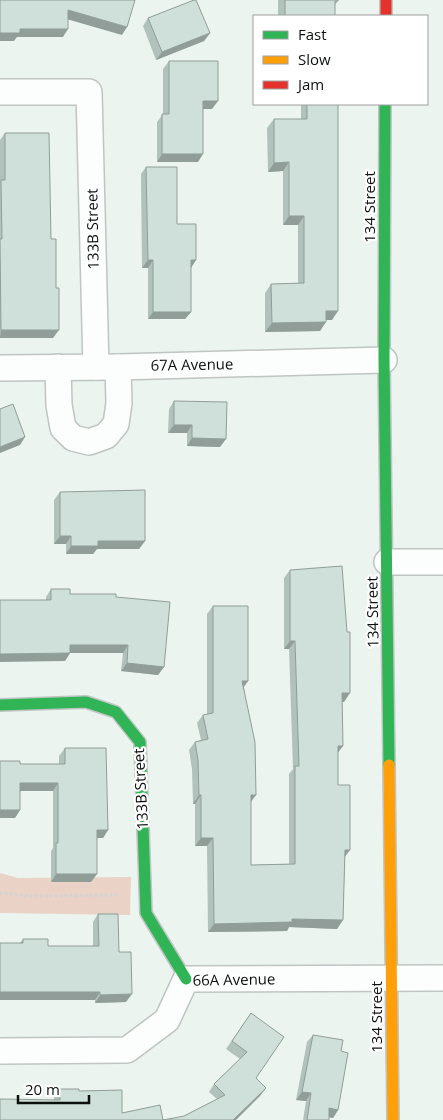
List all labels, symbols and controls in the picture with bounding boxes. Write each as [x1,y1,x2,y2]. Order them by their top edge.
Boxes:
legend [253,15,428,105]
text: Fast [298,24,327,44]
text: Slow [298,49,331,69]
text: Jam [296,74,324,94]
street label: 134 Street [359,171,379,243]
street label: 133B Street [81,188,103,270]
street label: 67A Avenue [150,353,234,375]
street label: 134 Street [361,576,383,648]
street label: 133B Street [128,748,152,830]
street label: 66A Avenue [192,968,276,990]
street label: 134 Street [366,981,386,1053]
scale bar [18,1072,89,1104]
text: 20 m [25,1079,60,1099]

